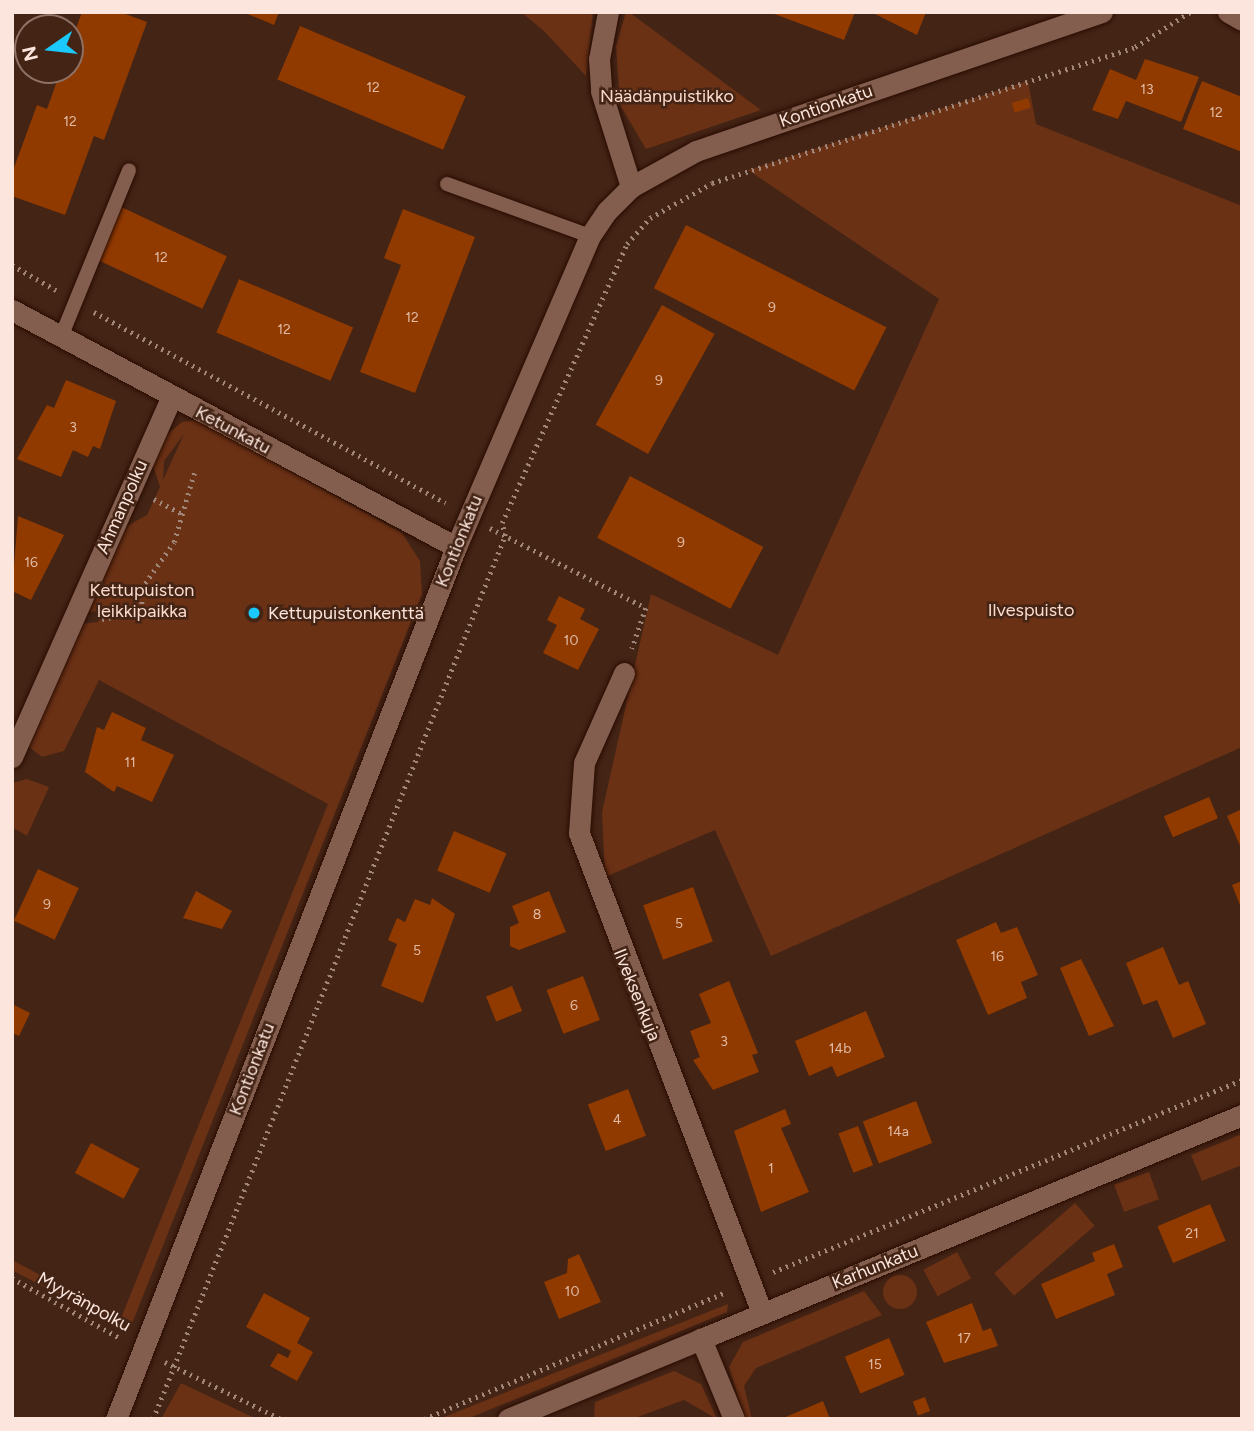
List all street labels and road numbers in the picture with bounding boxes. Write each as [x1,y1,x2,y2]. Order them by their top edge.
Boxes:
street label: Kontionkatu [776,80,876,132]
street label: Ketunkatu [192,401,274,459]
street label: Ahmanpolku [92,457,152,557]
street label: Kontionkatu [431,492,487,590]
street label: Ilveksenkuja [609,946,665,1044]
street label: Kontionkatu [224,1020,280,1118]
street label: Karhunkatu [829,1240,921,1294]
street label: Myyränpolku [34,1268,134,1336]

